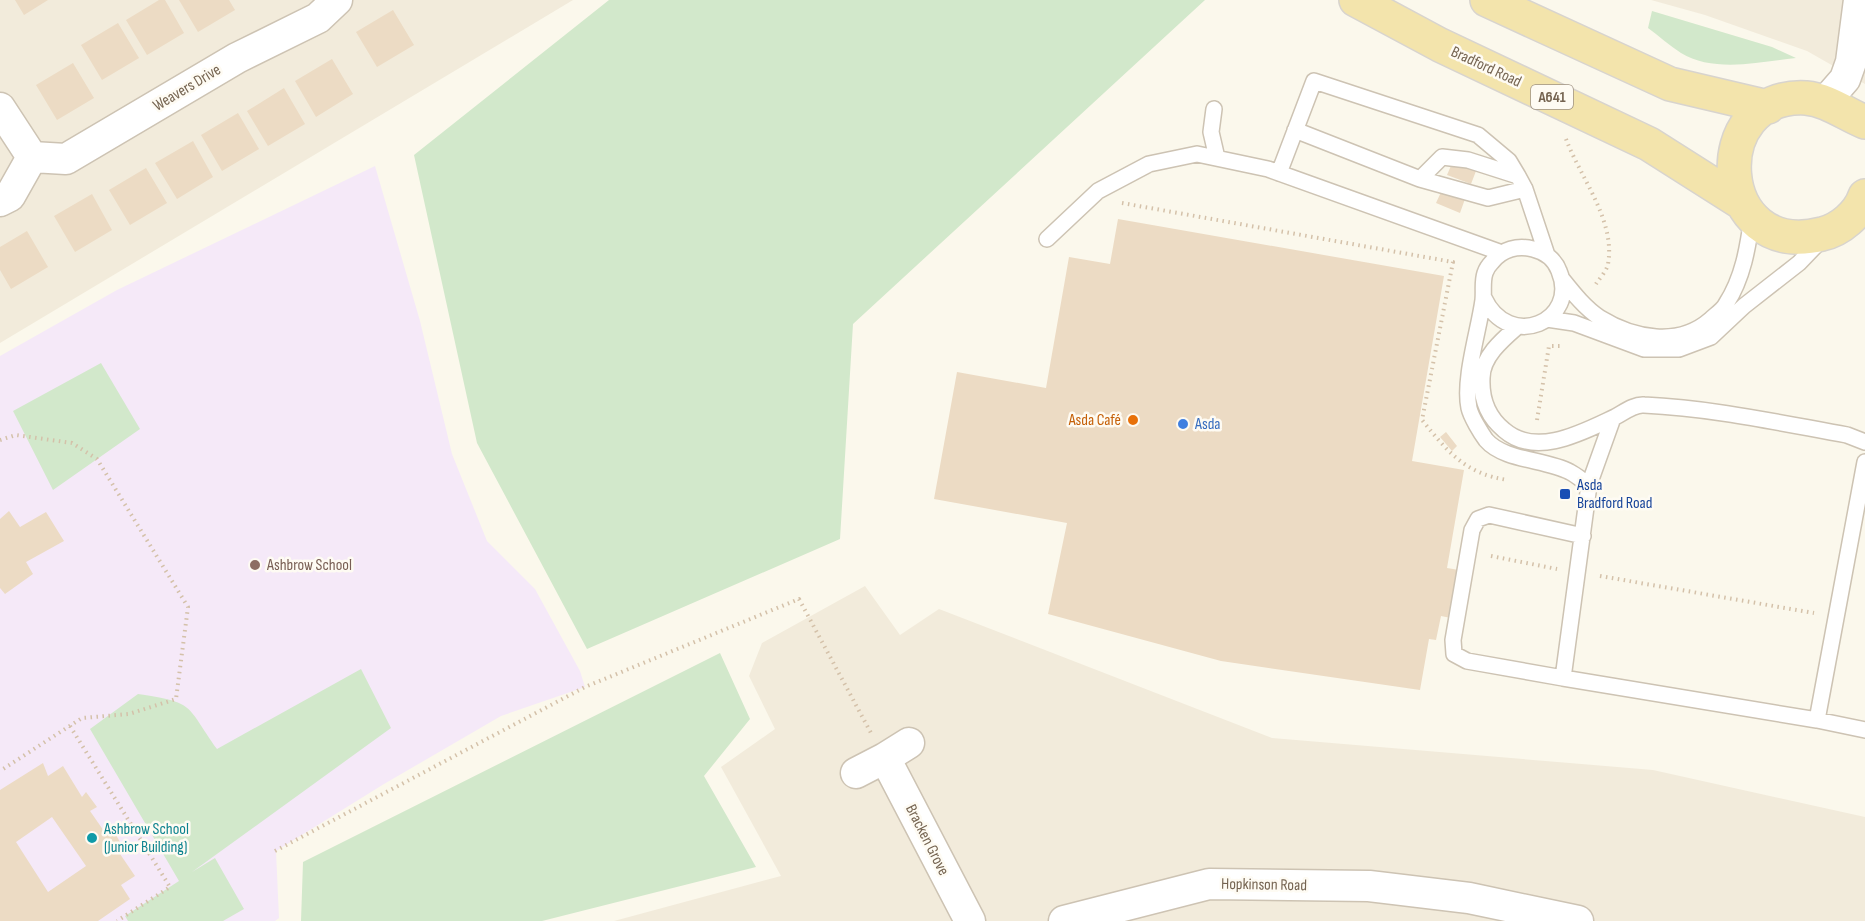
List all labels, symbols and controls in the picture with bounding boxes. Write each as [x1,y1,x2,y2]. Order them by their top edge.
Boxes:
street label: Bradford Road [1448,42,1524,92]
street label: Weavers Drive [150,60,224,116]
road number: A641 [1531,85,1573,109]
place label: Asda Café [1068,411,1121,430]
marker: Asda Café [1126,413,1140,427]
place label: Asda [1194,415,1220,434]
marker: Asda [1176,417,1190,431]
place label: Asda Bradford Road [1576,476,1652,513]
marker: Asda Bradford Road [1558,487,1572,501]
place label: Ashbrow School [266,556,352,575]
marker: Ashbrow School [248,558,262,572]
street label: Bracken Grove [901,801,953,879]
place label: Ashbrow School (Junior Building) [103,820,189,857]
marker: Ashbrow School (Junior Building) [85,831,99,845]
street label: Hopkinson Road [1221,875,1307,895]

